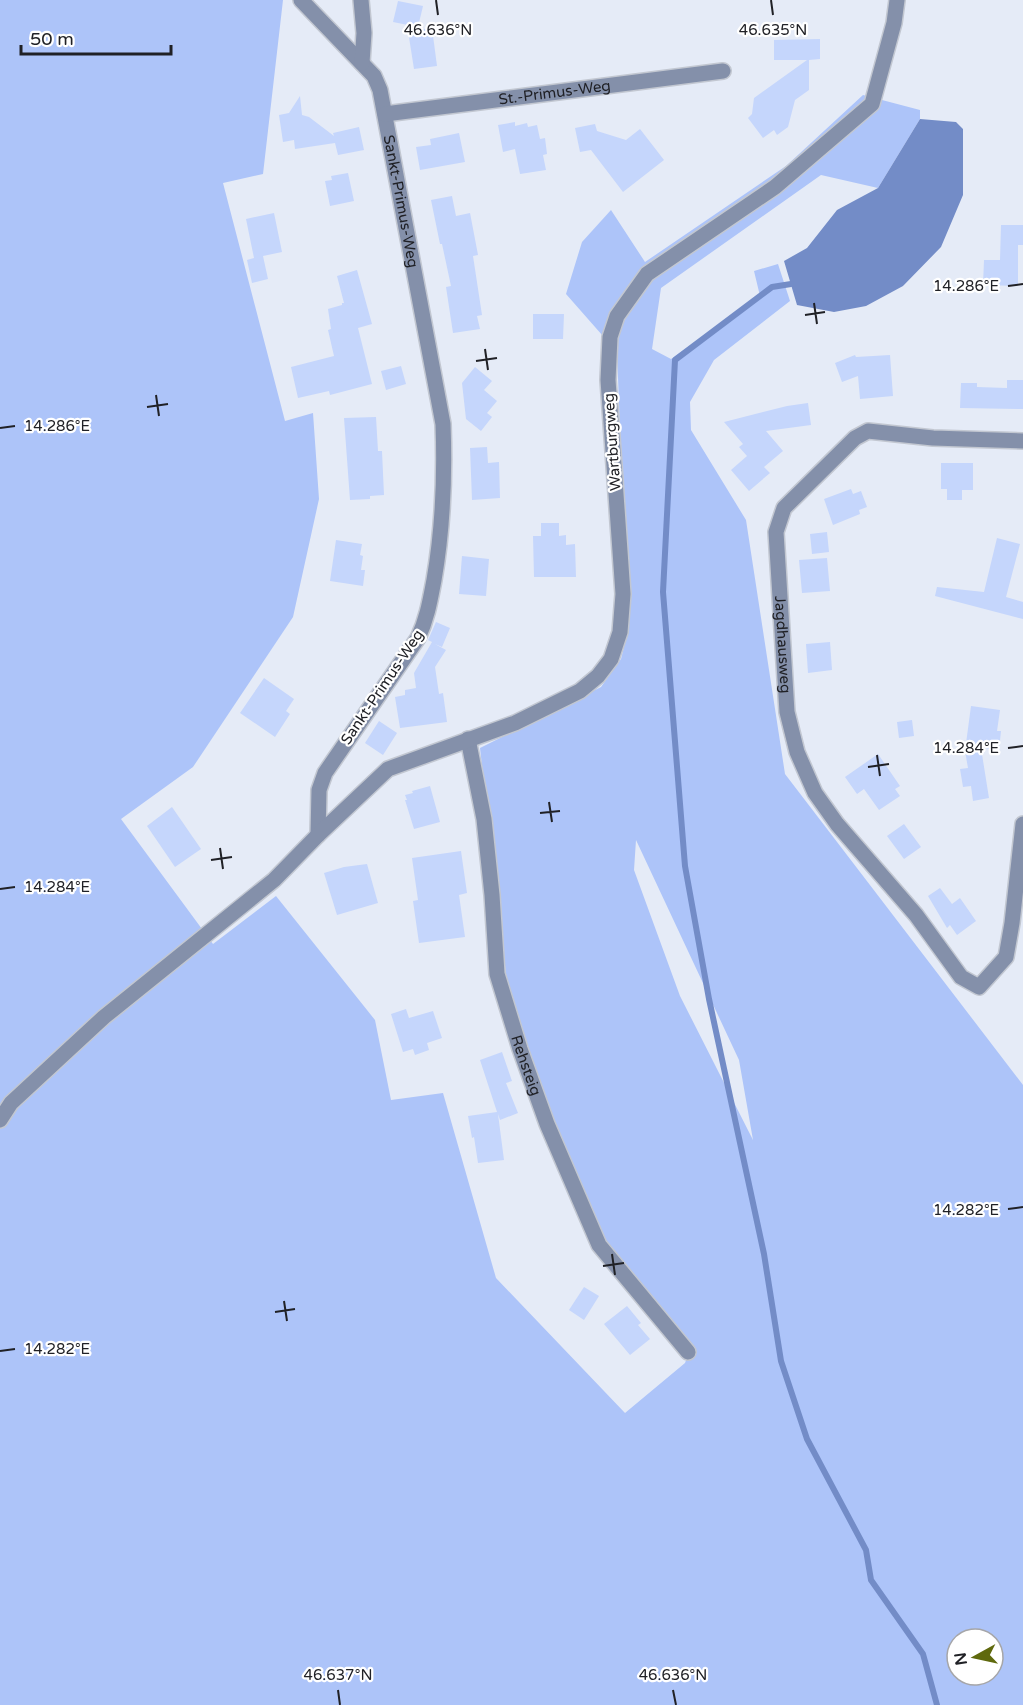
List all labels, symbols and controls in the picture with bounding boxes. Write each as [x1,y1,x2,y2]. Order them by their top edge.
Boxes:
scale bar [21,18,171,56]
text: 46.636°N [404,21,472,39]
text: 46.635°N [739,21,807,39]
text: 50 m [30,28,74,50]
street label: St.-Primus-Weg [498,76,612,108]
street label: Sankt-Primus-Weg [380,133,422,269]
text: 14.286°E [933,277,999,295]
street label: Wartburgweg [600,393,624,491]
text: 14.286°E [24,417,90,435]
street label: Jagdhausweg [771,595,795,694]
street label: Sankt-Primus-Weg [337,626,427,748]
text: 14.284°E [933,739,999,757]
text: 14.284°E [24,878,90,896]
street label: Rehsteig [507,1033,545,1098]
text: 14.282°E [933,1201,999,1219]
text: 14.282°E [24,1340,90,1358]
north arrow [945,1627,1005,1687]
text: N [950,1651,972,1667]
text: 46.637°N [303,1666,373,1684]
text: 46.636°N [639,1666,707,1684]

